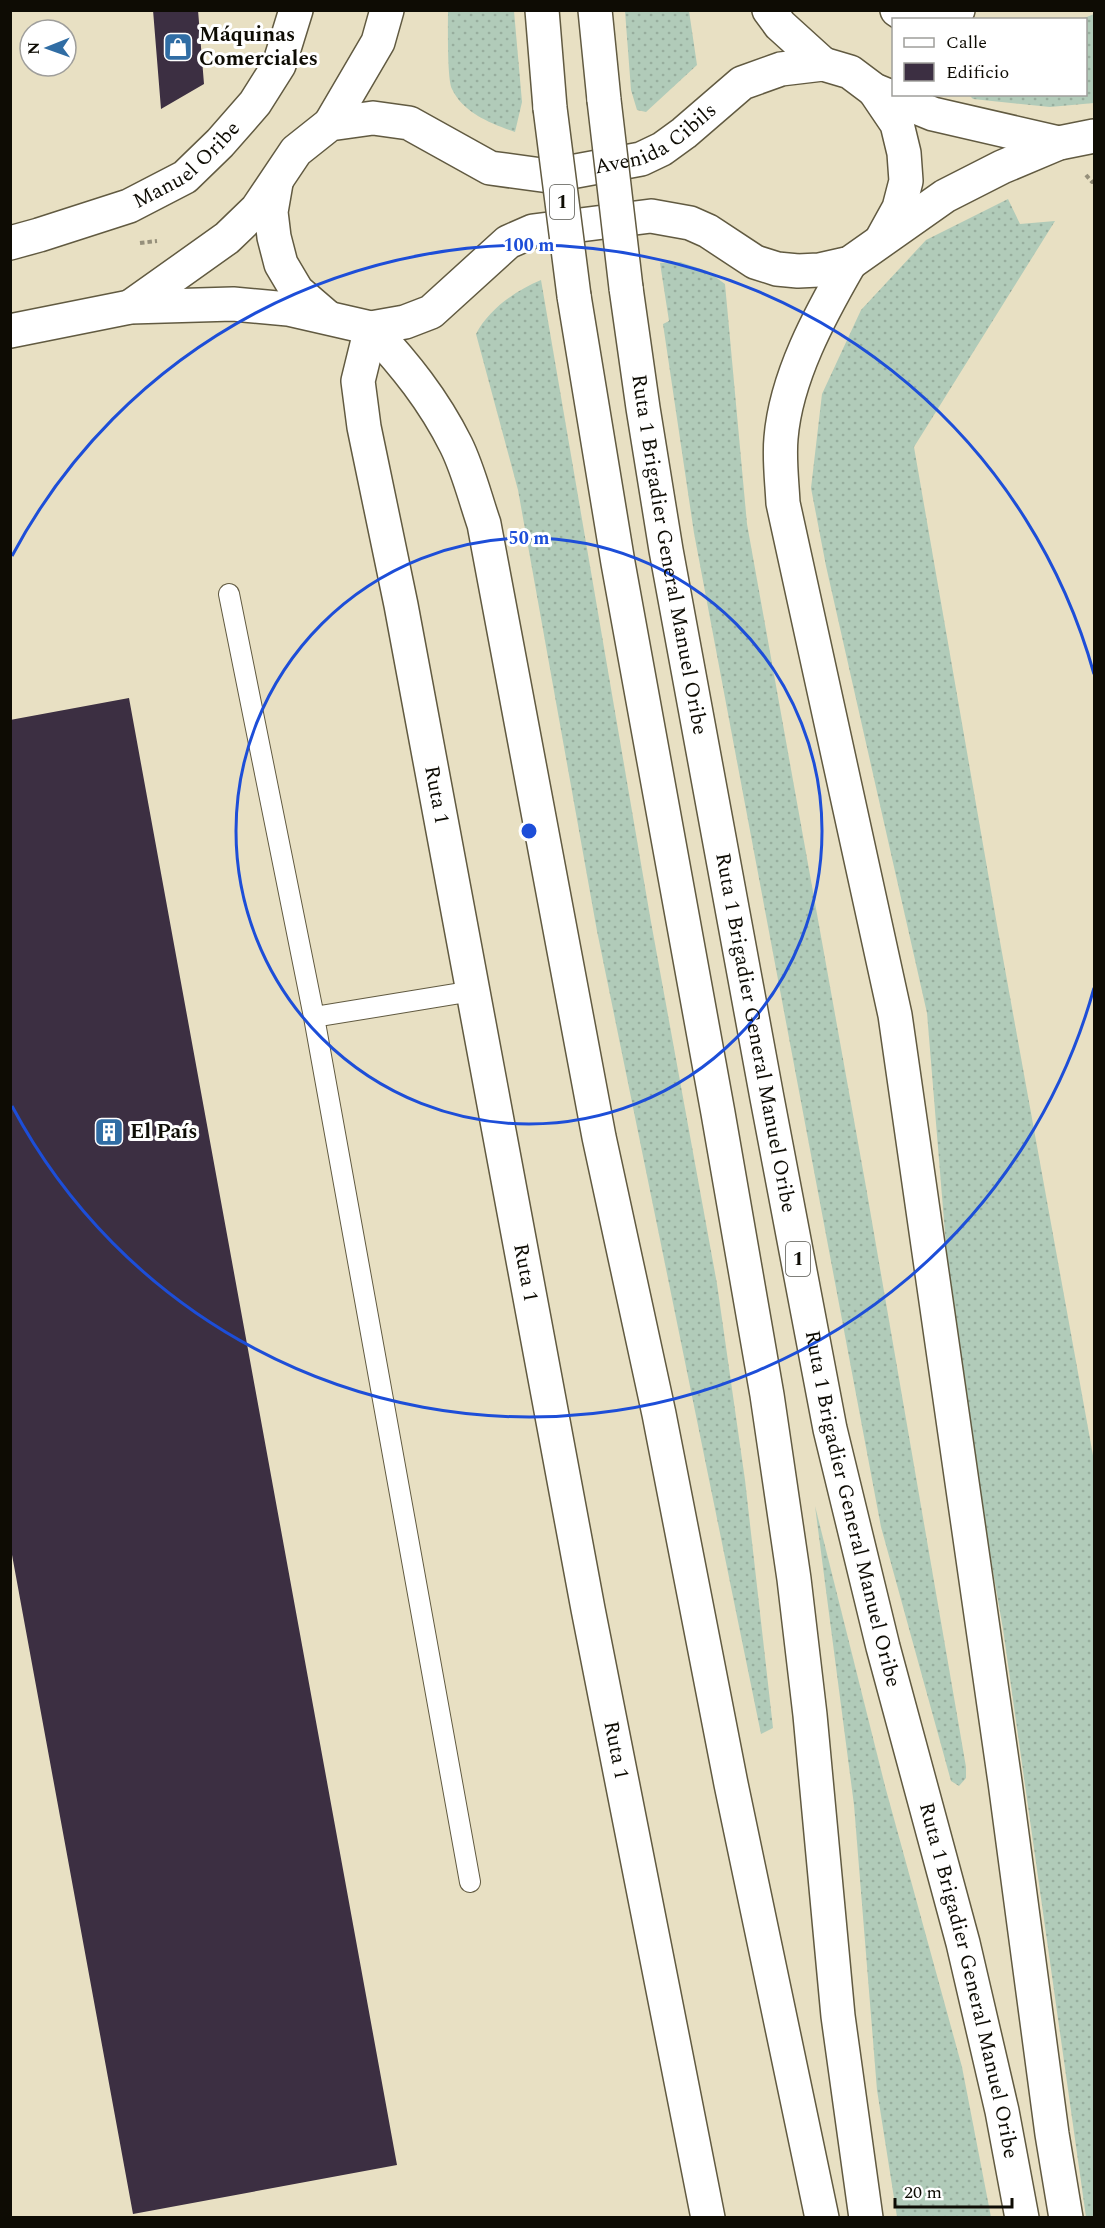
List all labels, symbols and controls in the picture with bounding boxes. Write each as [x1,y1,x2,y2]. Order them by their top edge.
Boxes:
north arrow [18,18,78,78]
legend [892,18,1087,96]
place label: Máquinas Comerciales [199,19,318,75]
text: Calle [946,29,987,56]
shop icon: Máquinas Comerciales [162,31,194,63]
text: N [22,42,46,55]
text: Edificio [946,59,1009,86]
street label: Avenida Cibils [592,95,724,183]
street label: Manuel Oribe [127,114,248,217]
road number: 1 [550,185,574,219]
text: 100 m [503,232,555,259]
street label: Ruta 1 Brigadier General Manuel Oribe [622,372,716,738]
text: 50 m [509,525,549,552]
street label: Ruta 1 [415,763,458,827]
centre of rings [519,821,539,841]
street label: Ruta 1 Brigadier General Manuel Oribe [706,850,805,1215]
building icon: El País [93,1116,125,1148]
place label: El País [130,1116,197,1148]
street label: Ruta 1 [504,1241,547,1305]
road number: 1 [786,1242,810,1276]
street label: Ruta 1 Brigadier General Manuel Oribe [796,1328,909,1691]
street label: Ruta 1 [594,1718,637,1782]
street label: Ruta 1 Brigadier General Manuel Oribe [910,1799,1027,2161]
scale bar [895,2171,1012,2209]
text: 20 m [904,2179,942,2206]

